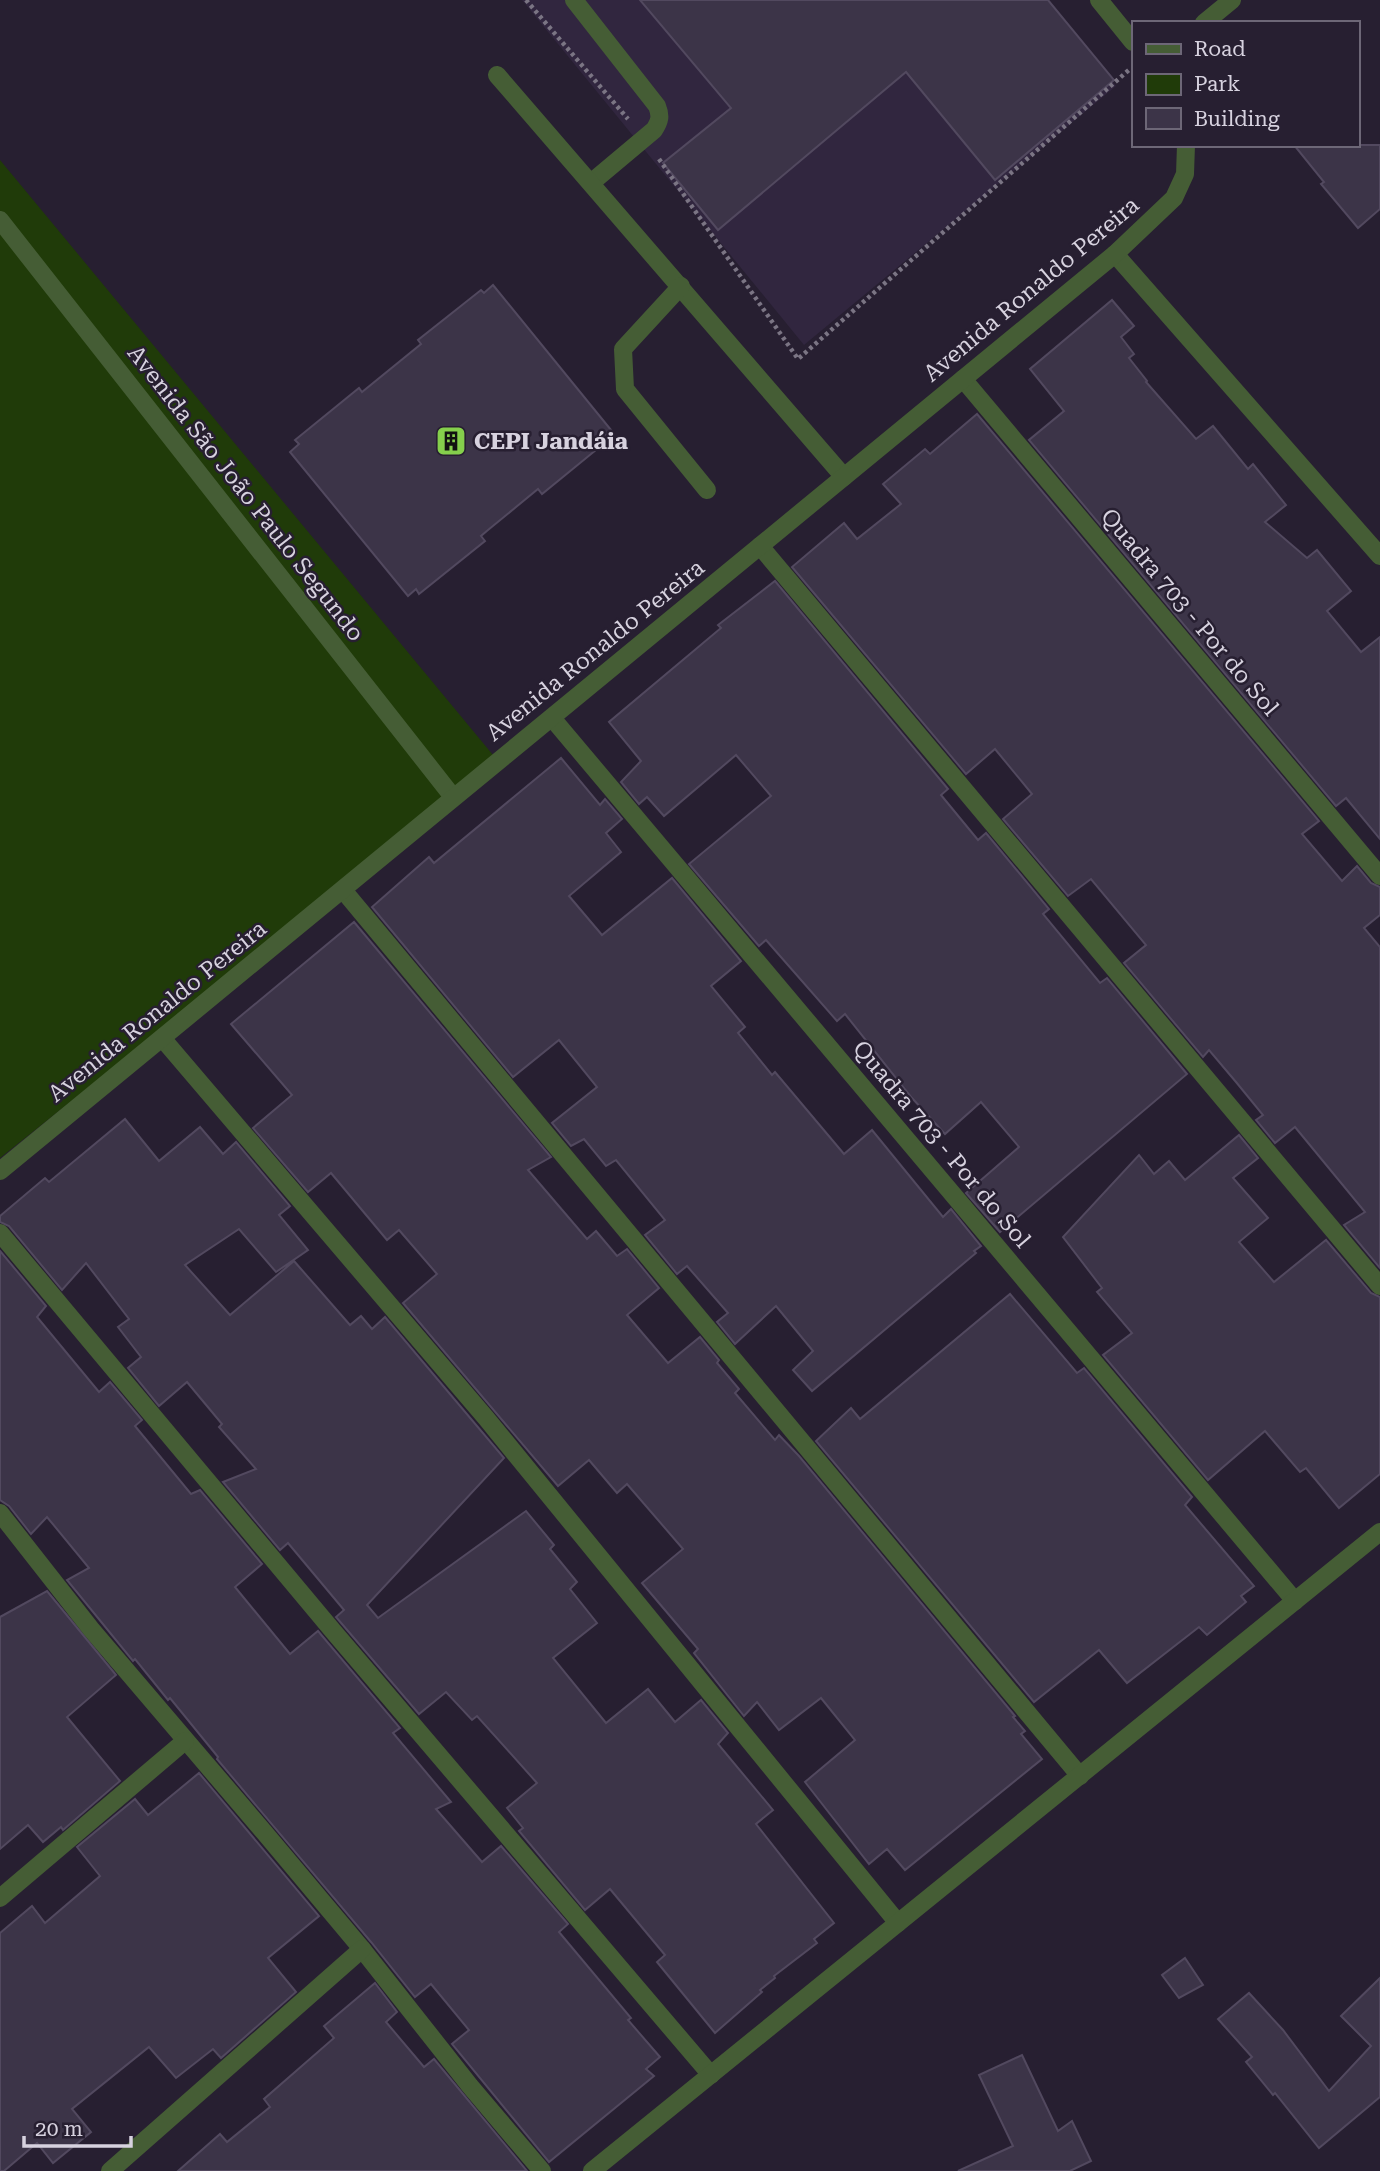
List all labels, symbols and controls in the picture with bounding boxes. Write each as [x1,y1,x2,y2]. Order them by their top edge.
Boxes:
legend [1132,21,1359,147]
text: Road [1194,37,1246,61]
text: Park [1194,72,1240,96]
text: Building [1194,107,1280,131]
street label: Avenida Ronaldo Pereira [918,191,1145,387]
street label: Avenida São João Paulo Segundo [122,340,369,646]
building icon: CEPI Jandáia [434,424,468,458]
place label: CEPI Jandáia [474,428,629,455]
street label: Quadra 703 - Por do Sol [1095,503,1284,721]
street label: Avenida Ronaldo Pereira [481,554,710,747]
street label: Avenida Ronaldo Pereira [43,915,272,1108]
street label: Quadra 703 - Por do Sol [847,1035,1036,1253]
scale bar [24,2104,131,2148]
text: 20 m [35,2117,83,2141]

